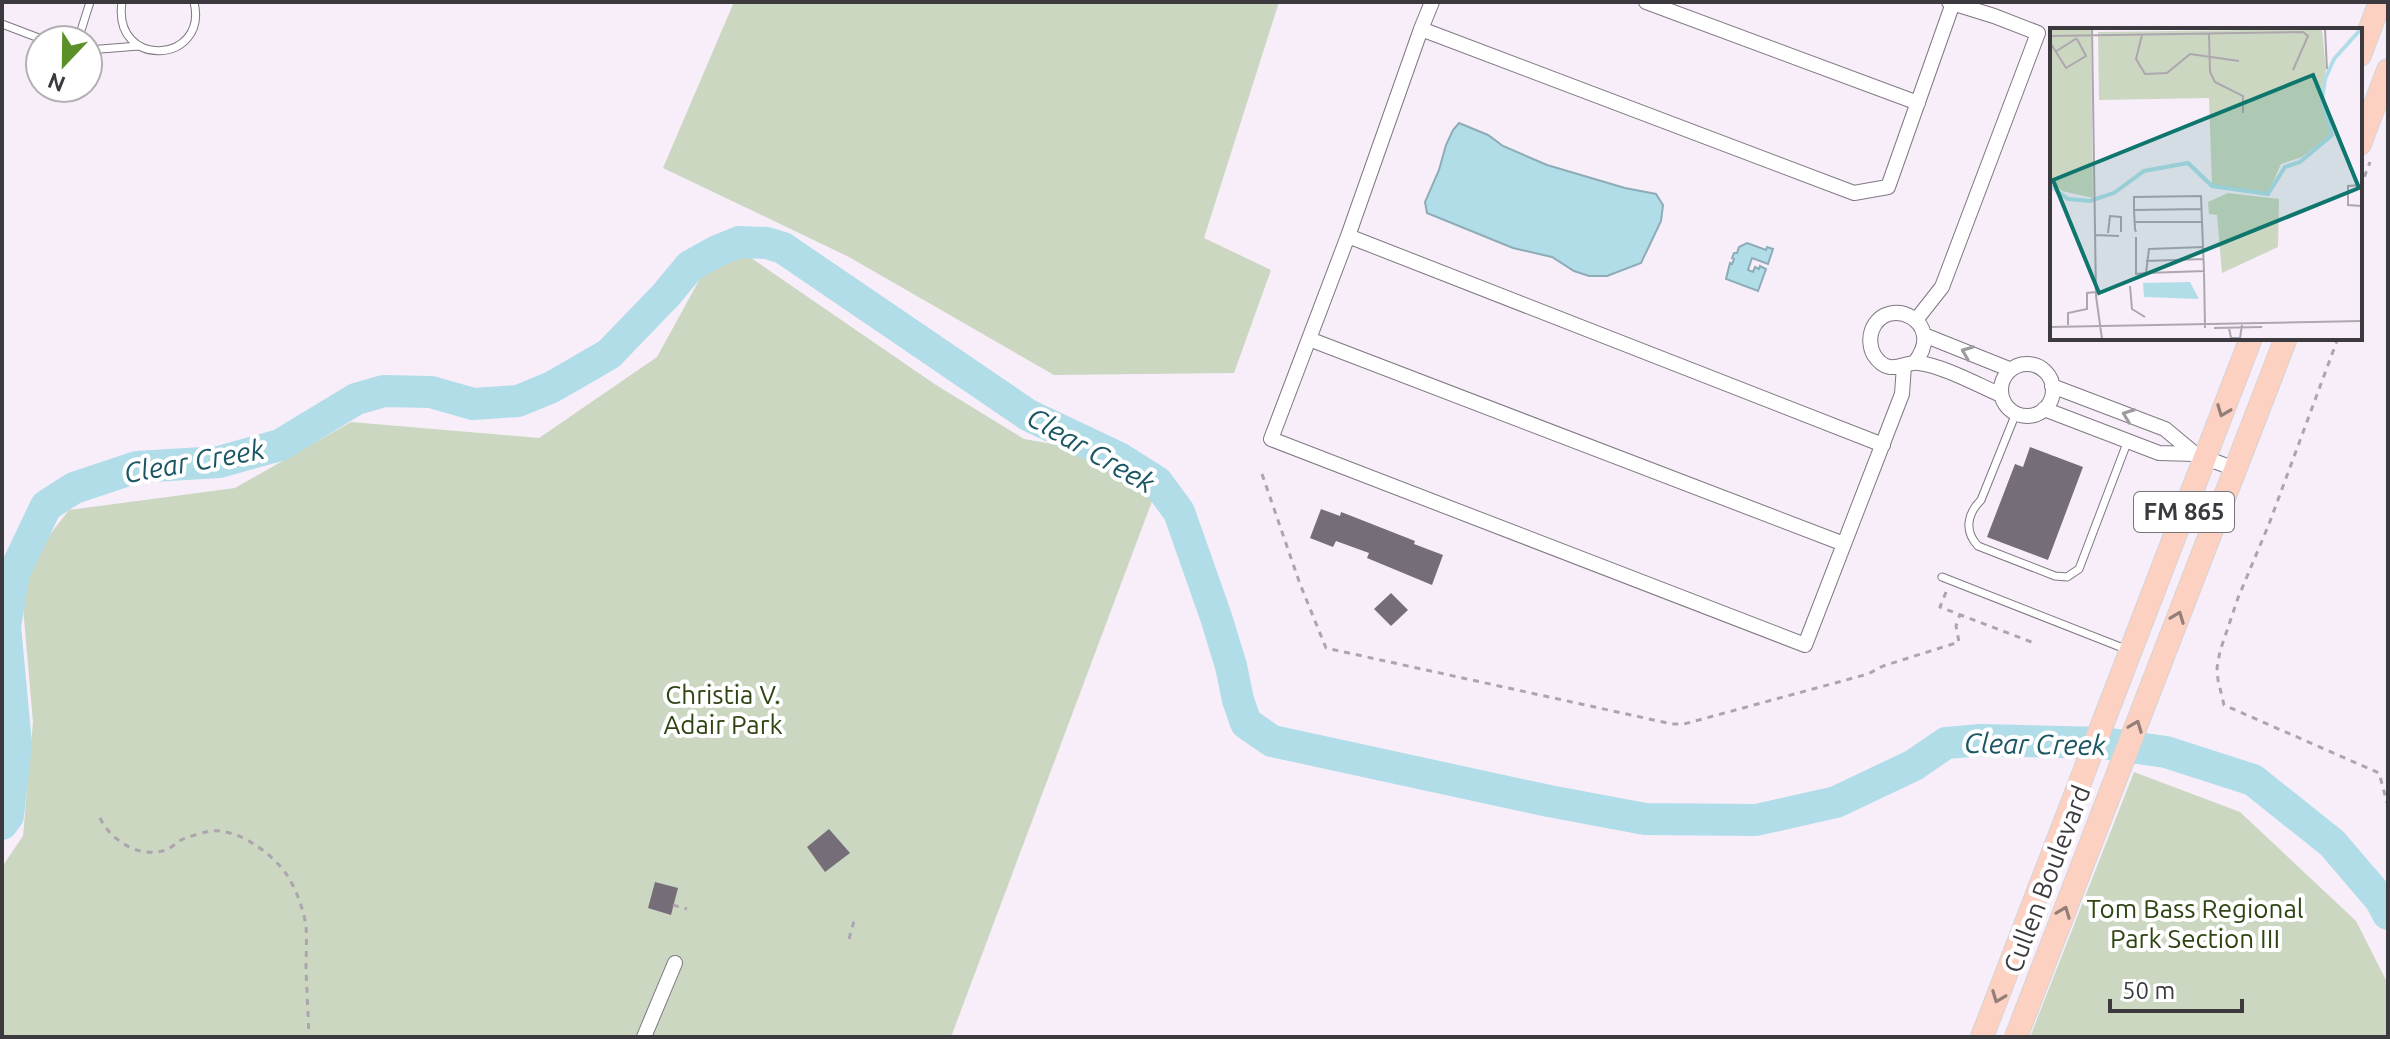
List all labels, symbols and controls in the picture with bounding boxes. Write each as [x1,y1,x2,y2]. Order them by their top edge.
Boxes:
north arrow [24,24,104,104]
inset map [2050,28,2362,340]
text: N [44,68,69,98]
one-way arrow [1961,345,1975,362]
water label: Clear Creek [1022,401,1161,499]
one-way arrow [2216,403,2233,417]
one-way arrow [2122,408,2136,425]
water label: Clear Creek [121,433,267,488]
road number: FM 865 [2134,492,2234,532]
one-way arrow [2168,611,2185,625]
park label: Christia V. Adair Park [663,680,783,739]
one-way arrow [2126,719,2143,733]
water label: Clear Creek [1964,727,2107,760]
street label: Cullen Boulevard [1997,781,2096,976]
park label: Tom Bass Regional Park Section III [2086,894,2304,953]
one-way arrow [2054,906,2071,920]
scale bar [2110,963,2242,1013]
text: 50 m [2122,977,2175,1004]
one-way arrow [1991,989,2008,1003]

